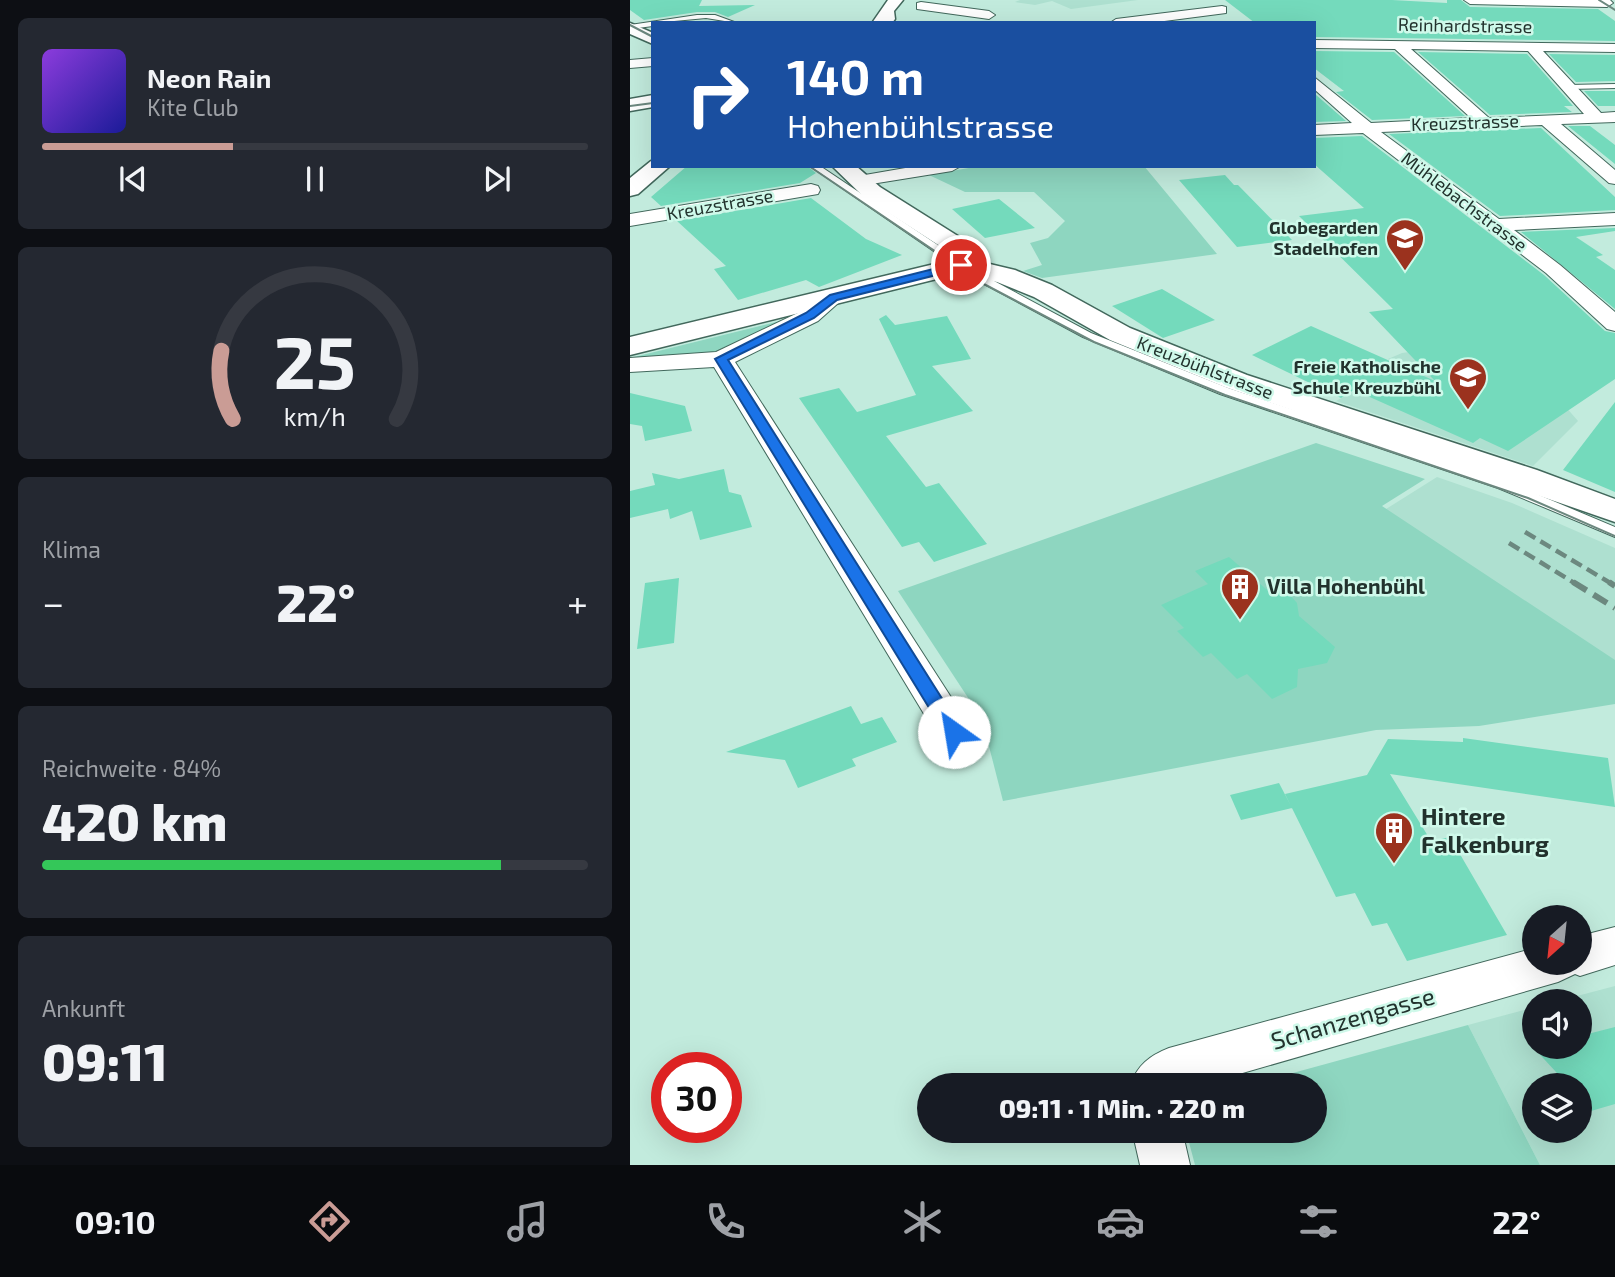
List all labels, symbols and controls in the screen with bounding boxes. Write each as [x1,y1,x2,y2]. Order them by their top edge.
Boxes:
street label: Reinhardstrasse [1398,13,1532,37]
text: 140 m [787,46,924,105]
icon: right [672,49,763,140]
text: Neon Rain [147,62,271,93]
text: Kite Club [147,93,239,121]
text: Hohenbühlstrasse [787,106,1054,144]
street label: Kreuzstrasse [1411,109,1519,135]
street label: Mühlebachstrasse [1397,147,1532,256]
icon: previous [114,160,152,198]
icon: pause [296,160,334,198]
icon: next [478,160,516,198]
street label: Kreuzstrasse [665,184,775,224]
place label: Globegarden Stadelhofen [1269,216,1378,259]
school or university icon: Globegarden Stadelhofen [1384,217,1426,272]
pin [931,235,991,295]
icon: arrive [942,246,980,284]
text: 25 [274,317,356,405]
street label: Kreuzbühlstrasse [1134,331,1277,403]
place label: Freie Katholische Schule Kreuzbühl [1293,355,1441,398]
school or university icon: Freie Katholische Schule Kreuzbühl [1447,356,1489,411]
text: km/h [284,401,346,431]
text: Klima [42,535,101,563]
building icon: Villa Hohenbühl [1219,566,1261,621]
text: 22° [276,570,355,632]
place label: Villa Hohenbühl [1267,573,1425,598]
text: − [42,579,64,625]
text: + [567,579,588,625]
position arrow [917,695,991,769]
text: Reichweite · 84% [42,754,221,782]
text: 420 km [42,789,228,851]
place label: Hintere Falkenburg [1421,801,1549,858]
building icon: Hintere Falkenburg [1373,810,1415,865]
north arrow [1522,905,1592,975]
map controls [1522,905,1592,1143]
street label: Schanzengasse [1267,980,1438,1055]
button: sound [1522,989,1592,1059]
text: Ankunft [42,994,125,1022]
text: 09:11 [42,1029,168,1091]
speed limit sign: 30 [651,1052,742,1143]
button: layers [1522,1073,1592,1143]
text: 09:11 · 1 Min. · 220 m [999,1092,1245,1123]
icon: directions [305,1197,354,1246]
icon: music [503,1197,552,1246]
icon: phone [701,1197,750,1246]
icon: climate [898,1197,947,1246]
icon: car [1096,1197,1145,1246]
icon: filters [1294,1197,1343,1246]
text: 09:10 [74,1202,156,1240]
text: 22° [1492,1202,1540,1240]

